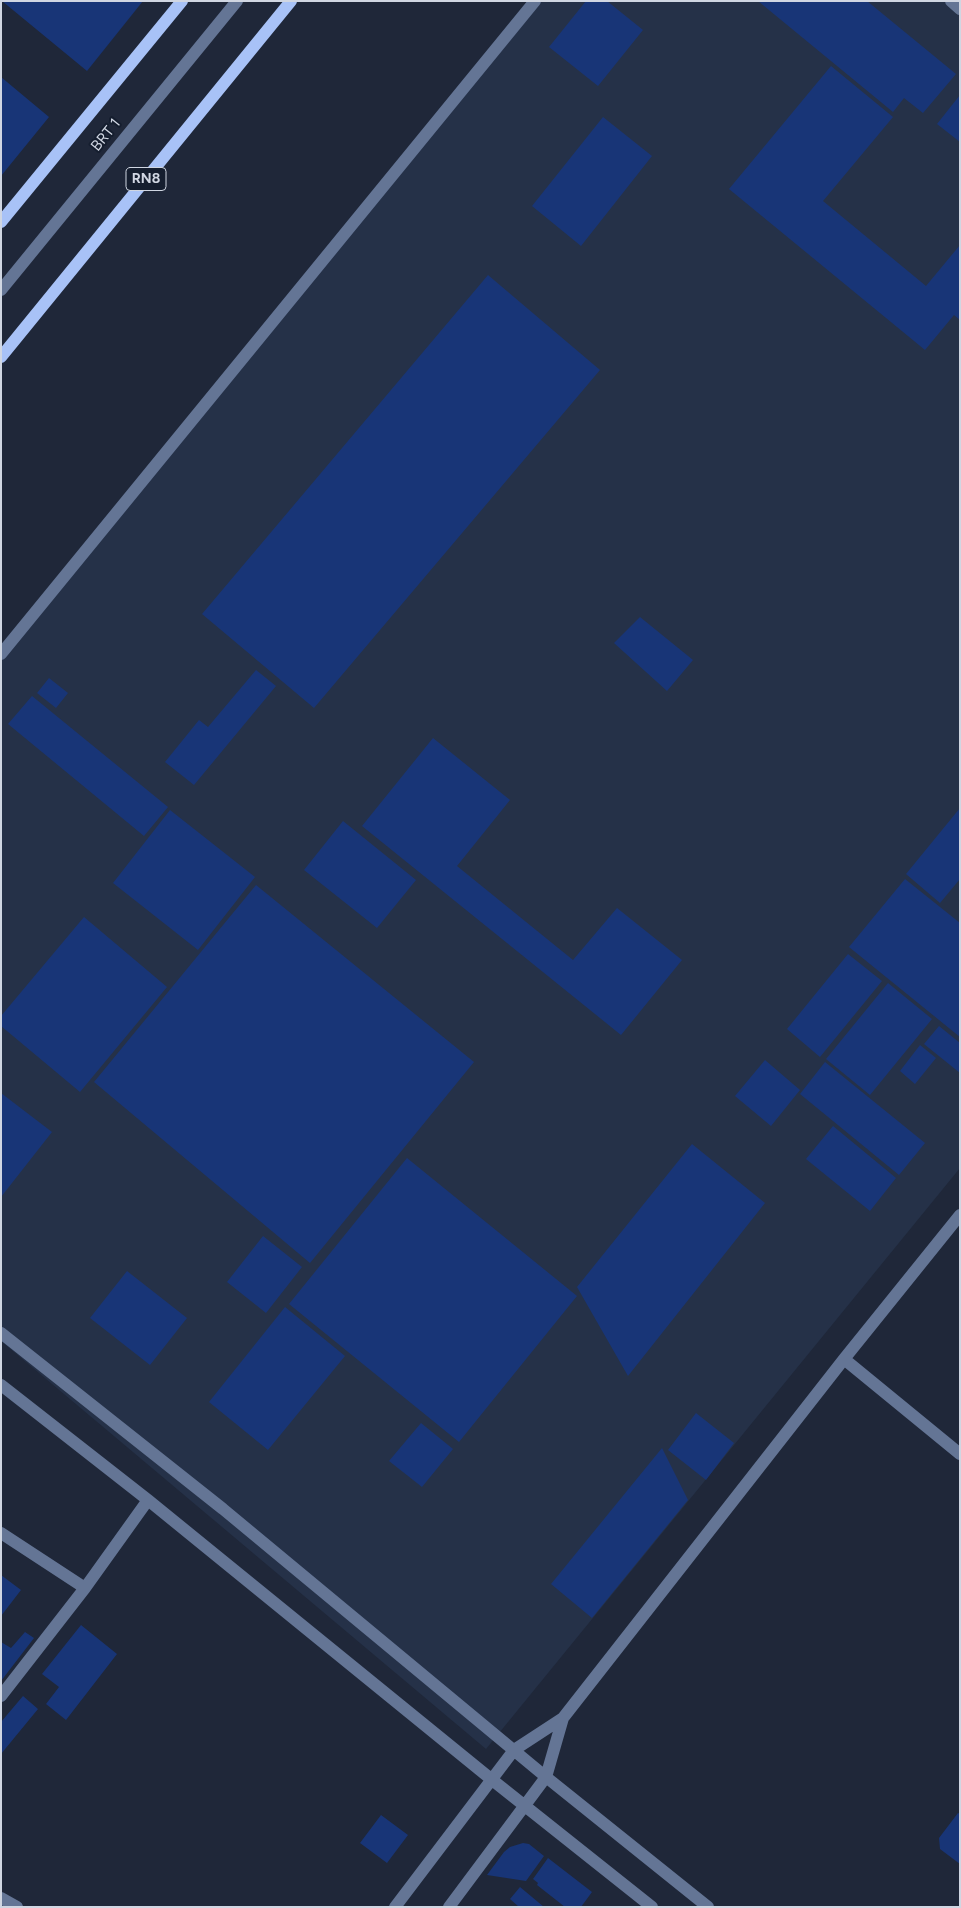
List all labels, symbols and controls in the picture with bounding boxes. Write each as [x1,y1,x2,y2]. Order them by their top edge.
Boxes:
street label: BRT 1 [87,115,125,155]
road number: RN8 [126,168,166,190]

